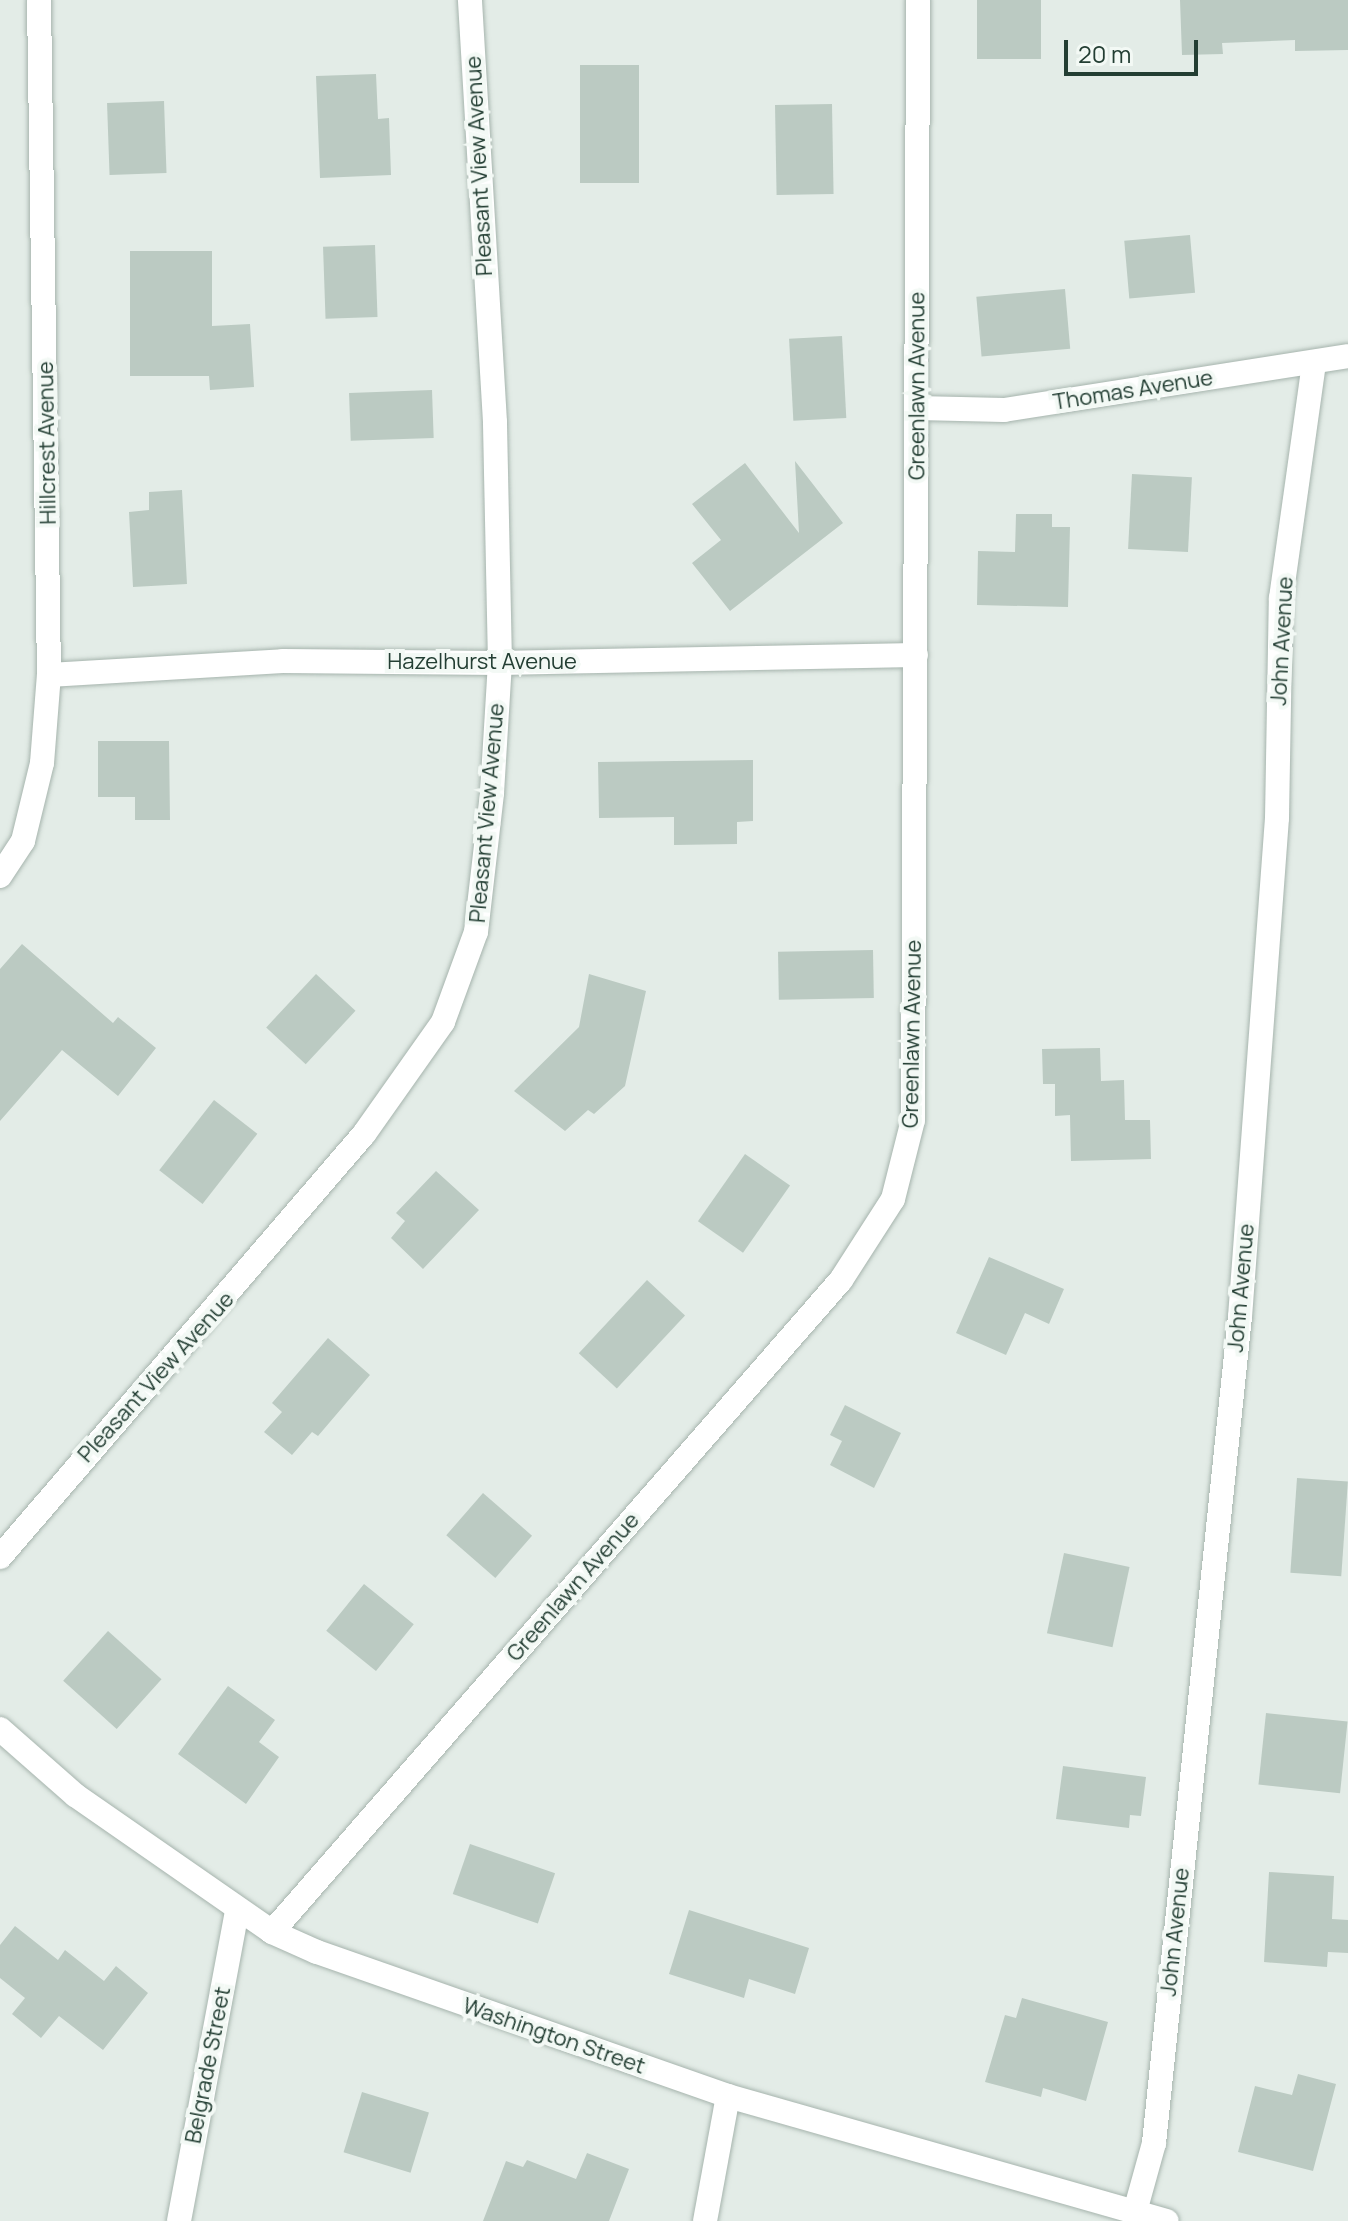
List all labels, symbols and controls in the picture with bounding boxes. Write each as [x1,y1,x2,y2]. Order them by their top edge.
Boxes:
scale bar [1068,24,1202,74]
text: 20 m [1078,37,1131,70]
street label: Pleasant View Avenue [460,55,498,277]
street label: Greenlawn Avenue [904,292,930,480]
street label: Hillcrest Avenue [32,361,62,525]
street label: Thomas Avenue [1051,364,1215,416]
street label: John Avenue [1265,576,1299,706]
street label: Hazelhurst Avenue [387,649,577,675]
street label: Pleasant View Avenue [464,702,510,924]
street label: Greenlawn Avenue [897,940,927,1128]
street label: John Avenue [1222,1223,1260,1353]
street label: Pleasant View Avenue [72,1286,240,1468]
street label: Greenlawn Avenue [501,1507,645,1667]
street label: John Avenue [1155,1866,1195,1998]
street label: Belgrade Street [180,1984,236,2146]
street label: Washington Street [459,1992,649,2080]

